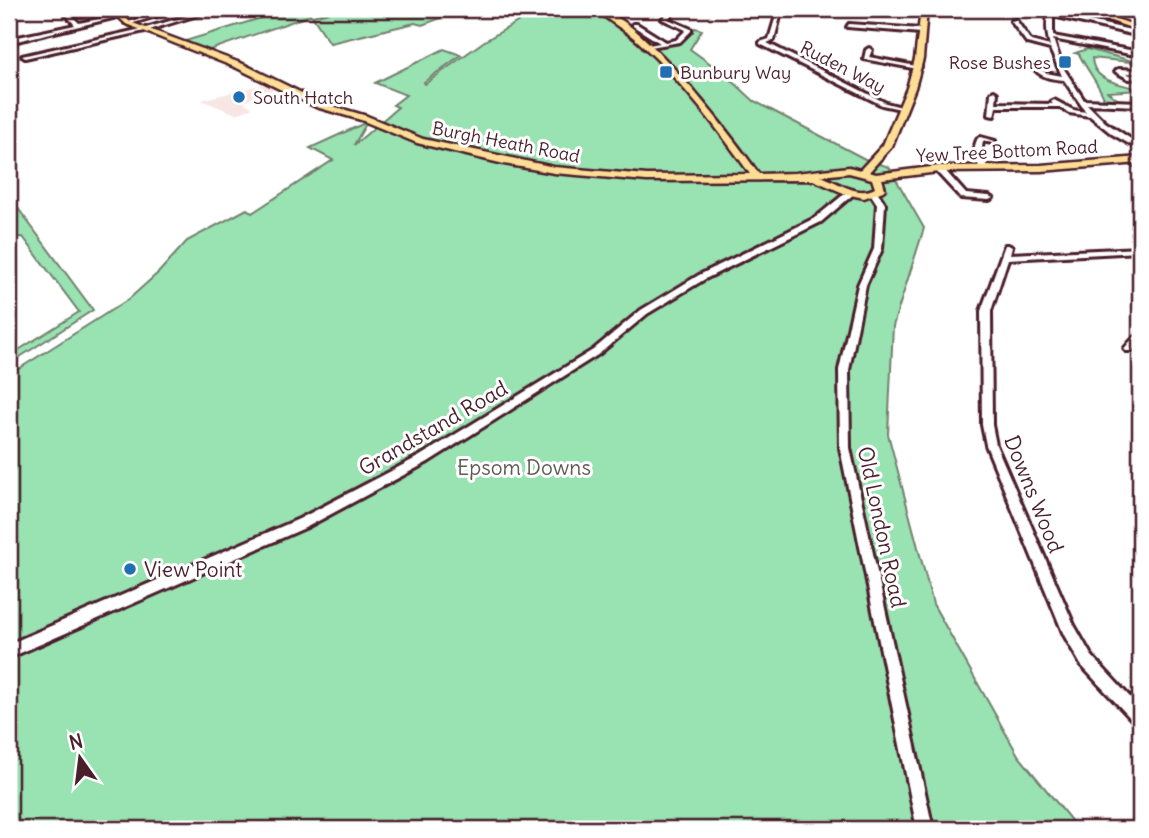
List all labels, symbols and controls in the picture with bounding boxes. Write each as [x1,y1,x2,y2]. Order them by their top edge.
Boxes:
street label: Ruden Way [796,36,890,98]
place label: Rose Bushes [949,51,1051,74]
marker: Rose Bushes [1057,54,1073,70]
place label: Bunbury Way [680,61,791,84]
marker: Bunbury Way [658,64,674,80]
place label: South Hatch [253,86,353,109]
marker: South Hatch [231,89,247,105]
street label: Burgh Heath Road [430,116,582,168]
street label: Yew Tree Bottom Road [916,135,1099,167]
street label: Grandstand Road [354,374,512,482]
street label: Downs Wood [998,431,1070,557]
street label: Old London Road [852,444,912,610]
park label: Epsom Downs [457,454,591,481]
place label: View Point [144,556,242,583]
marker: View Point [122,561,138,577]
north arrow [46,722,116,792]
text: N [67,728,85,755]

